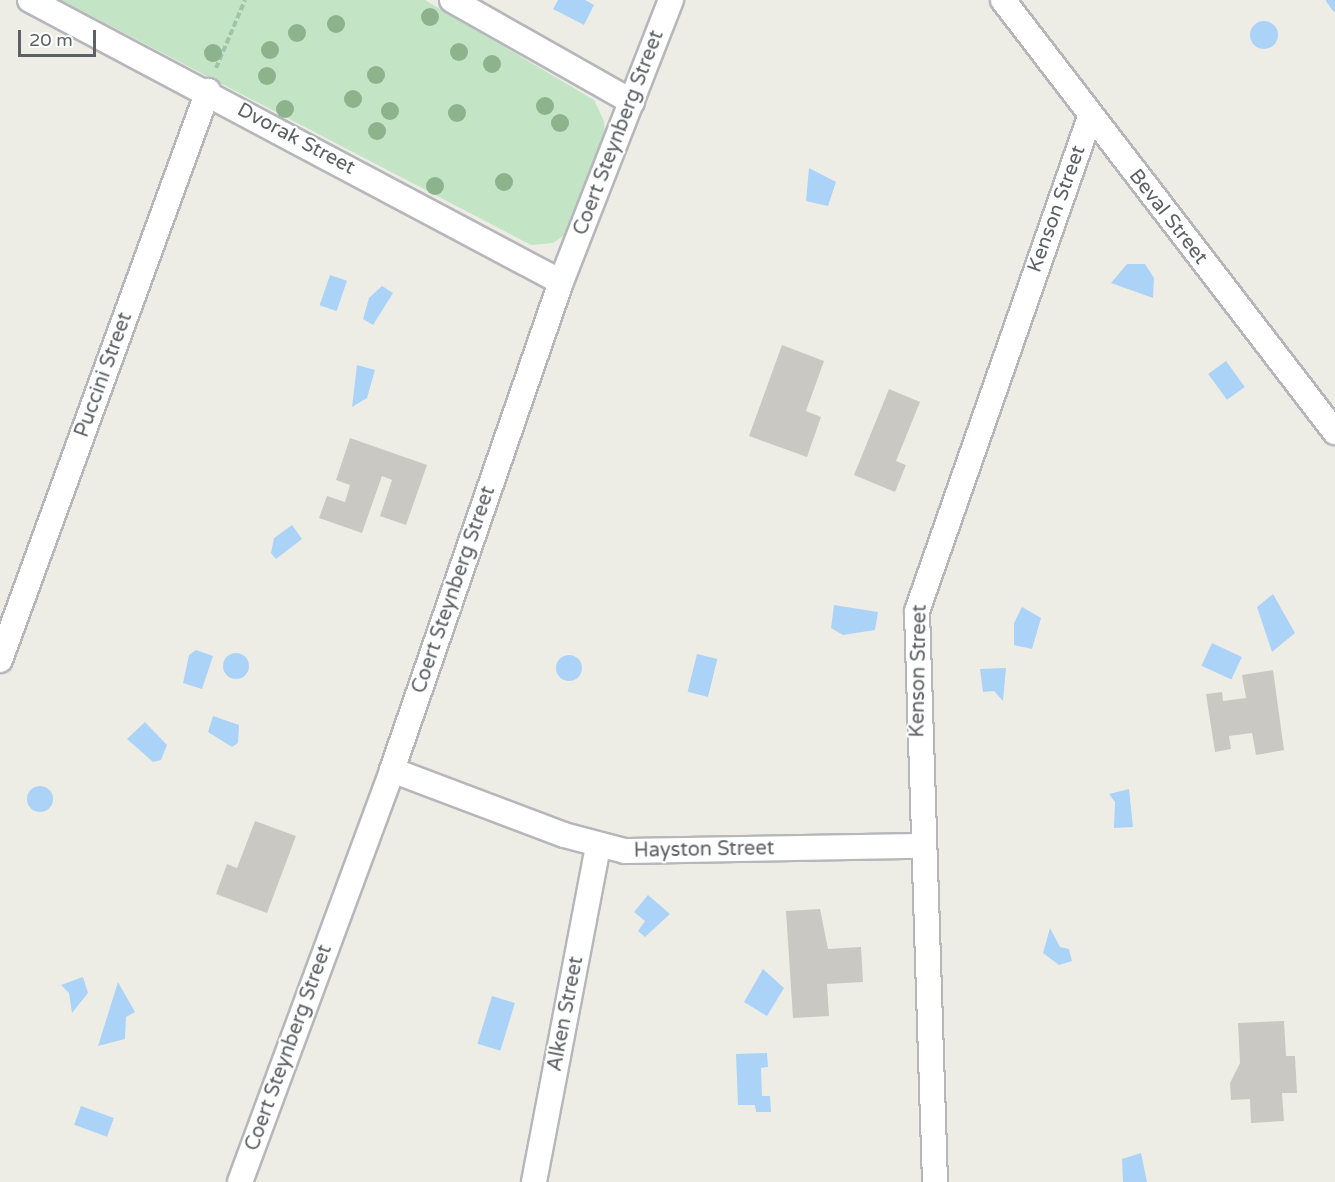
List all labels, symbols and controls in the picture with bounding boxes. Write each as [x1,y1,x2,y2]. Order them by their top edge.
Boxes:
scale bar [21,18,99,56]
street label: Coert Steynberg Street [569,27,669,239]
text: 20 m [29,29,73,51]
street label: Dvorak Street [233,98,359,180]
street label: Kenson Street [1023,142,1091,276]
street label: Beval Street [1123,165,1213,269]
street label: Puccini Street [70,309,138,441]
street label: Coert Steynberg Street [407,483,501,697]
street label: Kenson Street [906,604,932,738]
street label: Hayston Street [633,837,775,863]
street label: Coert Steynberg Street [241,942,337,1154]
street label: Alken Street [543,955,589,1073]

